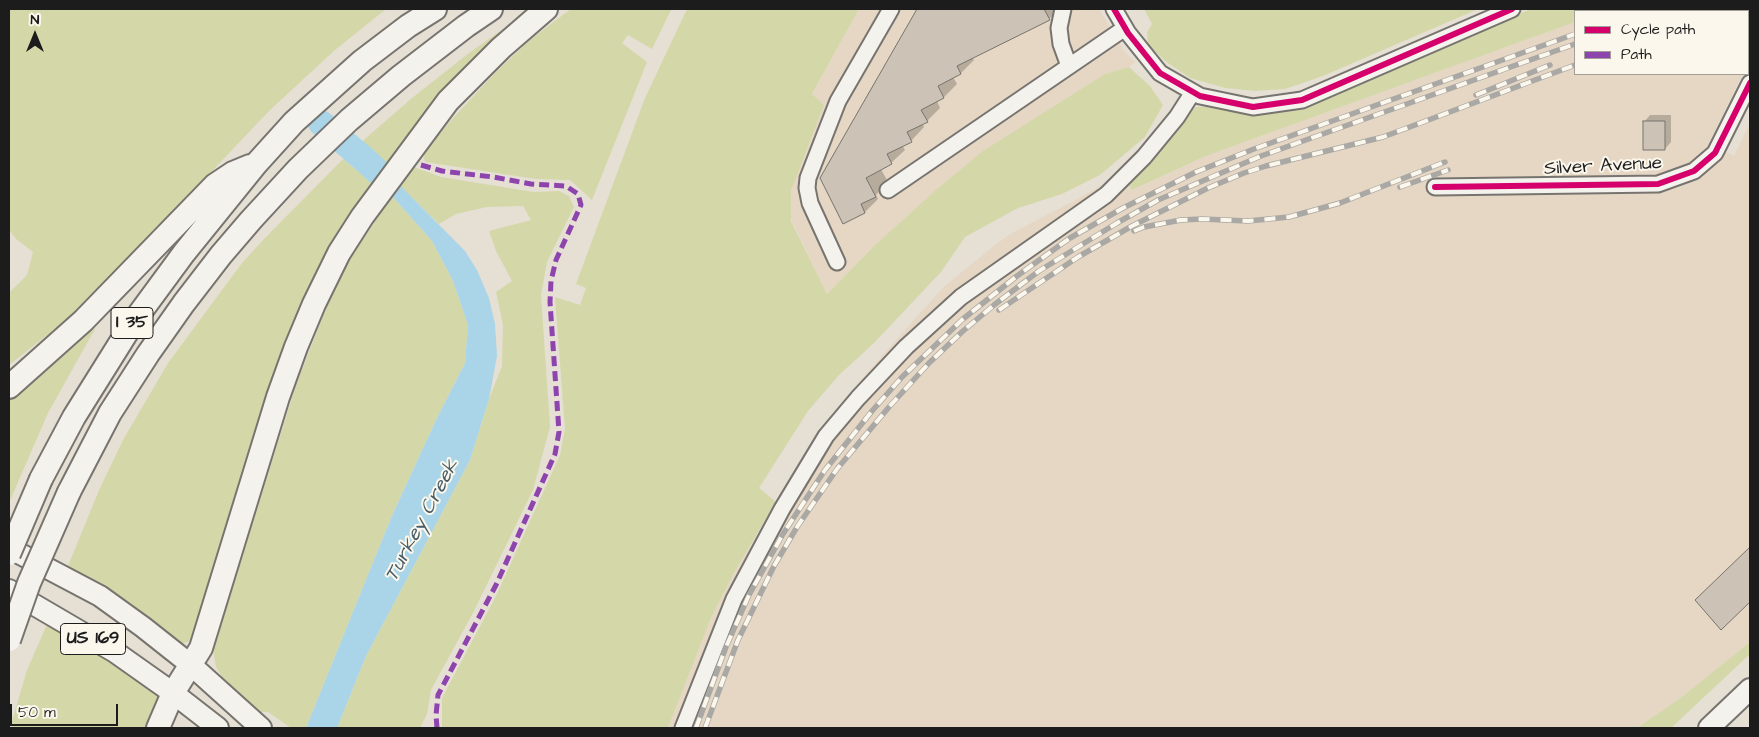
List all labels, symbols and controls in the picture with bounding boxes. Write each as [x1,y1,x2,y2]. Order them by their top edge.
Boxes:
north arrow [10,10,60,60]
text: N [31,10,39,30]
legend [1574,10,1749,75]
text: Cycle path [1621,19,1695,40]
text: Path [1621,44,1652,65]
street label: Silver Avenue [1543,153,1663,181]
road number: I 35 [111,307,153,338]
water label: Turkey Creek [381,456,465,586]
road number: US 169 [61,624,126,654]
scale bar [12,694,120,726]
text: 50 m [18,702,56,723]

